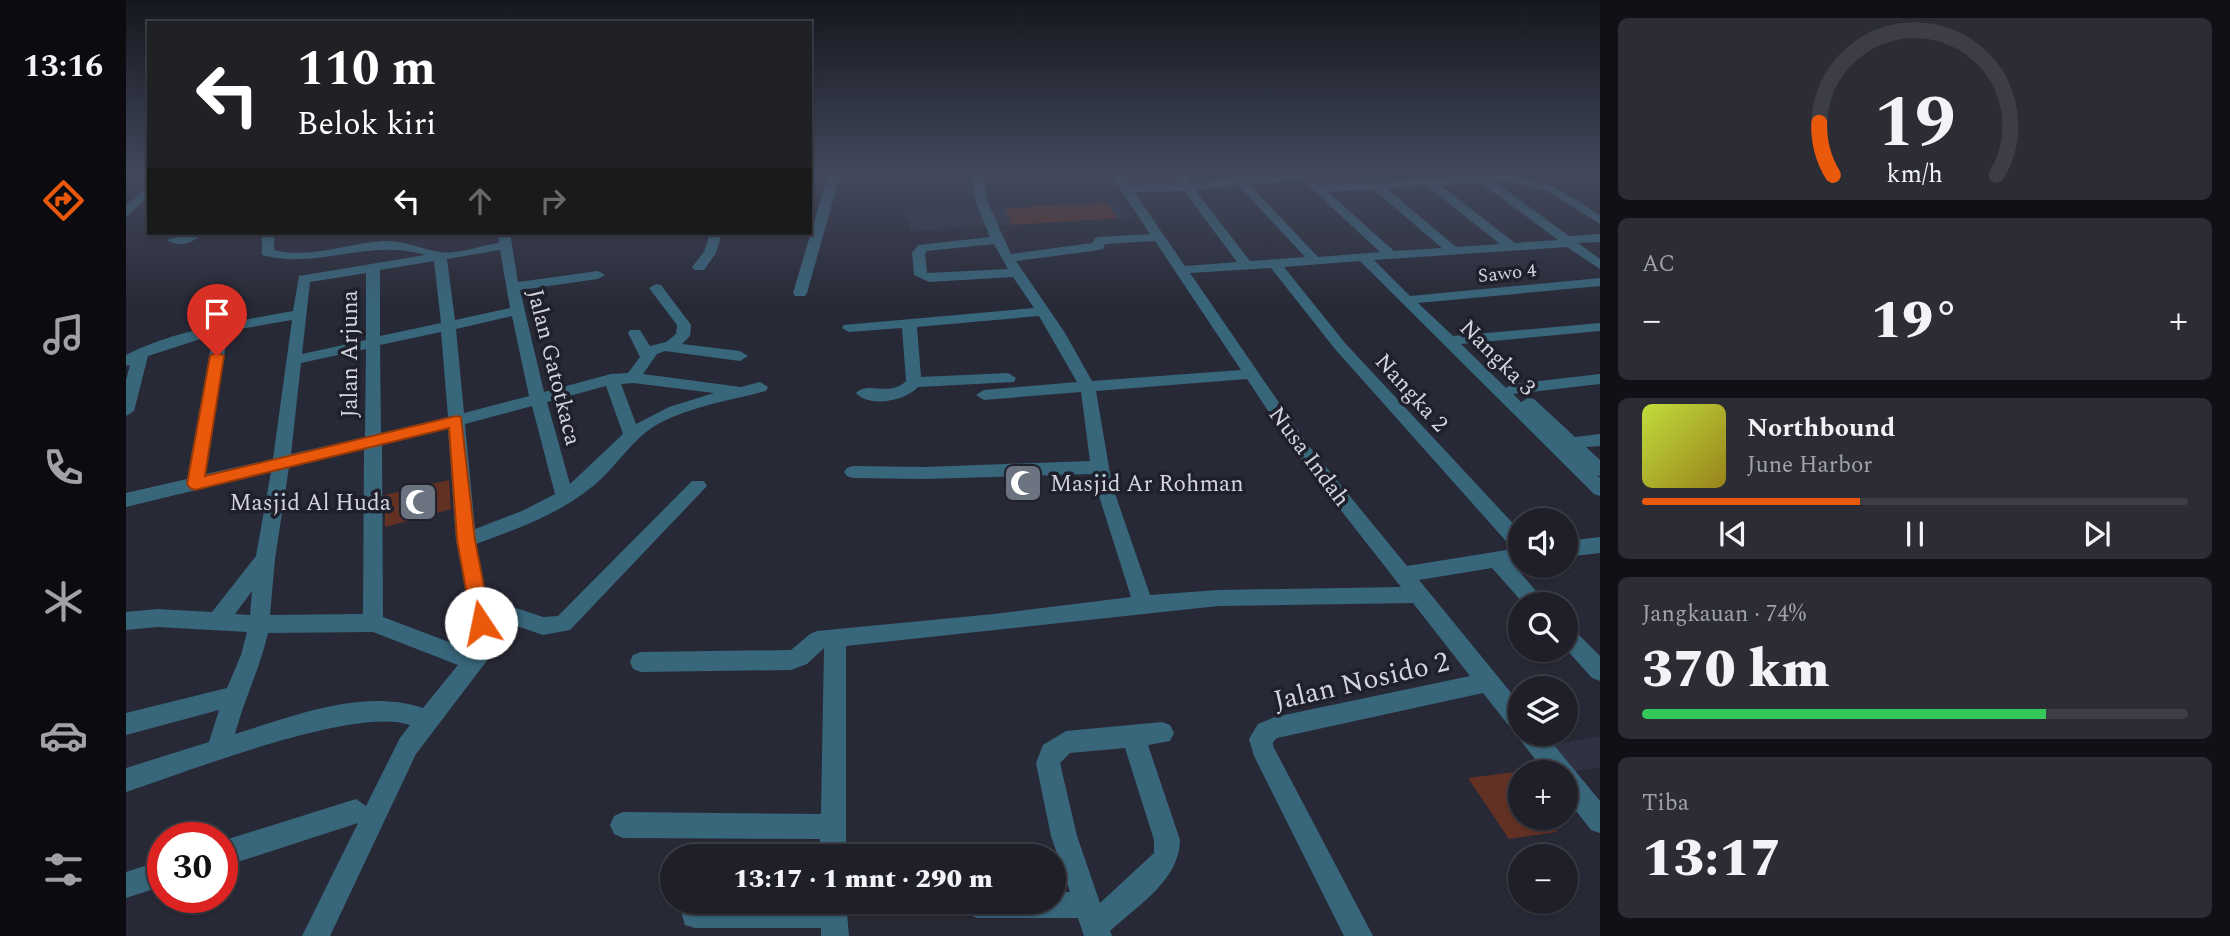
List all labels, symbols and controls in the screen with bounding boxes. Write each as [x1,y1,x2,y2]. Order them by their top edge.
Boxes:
text: 110 m [297,32,436,107]
text: 13:16 [23,42,103,91]
icon: left [182,49,273,140]
text: 19 [1874,68,1956,179]
text: Belok kiri [297,100,436,149]
text: km/h [1887,156,1943,194]
icon: directions [39,176,88,225]
icon: left [388,182,426,220]
icon: ahead [461,182,499,220]
icon: right [534,182,572,220]
text: AC [1642,247,1675,282]
street label: Sawo 4 [1477,256,1538,291]
text: 19° [1871,282,1959,361]
pin [187,284,247,356]
street label: Jalan Gatotkaca [517,285,590,449]
street label: Jalan Arjuna [333,290,368,418]
text: − [1642,292,1661,350]
text: + [2169,292,2188,350]
icon: arrive [198,295,236,333]
icon: music [39,310,88,359]
street label: Nangka 3 [1451,312,1543,404]
street label: Nangka 2 [1366,346,1456,440]
street label: Nusa Indah [1259,399,1358,515]
text: Northbound [1747,408,1895,448]
icon: phone [39,443,88,492]
text: June Harbor [1747,448,1872,483]
mosque icon: Masjid Ar Rohman [1002,462,1044,504]
place label: Masjid Ar Rohman [1050,467,1244,502]
mosque icon: Masjid Al Huda [397,481,439,523]
place label: Masjid Al Huda [230,486,391,521]
map controls [1508,508,1578,914]
button: sound [1508,508,1578,578]
icon: previous [1714,515,1752,553]
icon: pause [1896,515,1934,553]
icon: next [2078,515,2116,553]
icon: climate [39,577,88,626]
position arrow [444,586,518,660]
button: search [1508,592,1578,662]
text: Jangkauan · 74% [1642,597,1806,632]
text: 370 km [1642,631,1830,710]
street label: Jalan Nosido 2 [1269,640,1453,723]
button: layers [1508,676,1578,746]
icon: car [39,711,88,760]
button: + [1508,760,1578,830]
text: Tiba [1642,786,1689,821]
text: 13:17 [1642,820,1781,899]
speed limit sign: 30 [147,822,238,913]
button: − [1508,844,1578,914]
icon: filters [39,845,88,894]
text: 13:17 · 1 mnt · 290 m [733,859,993,899]

